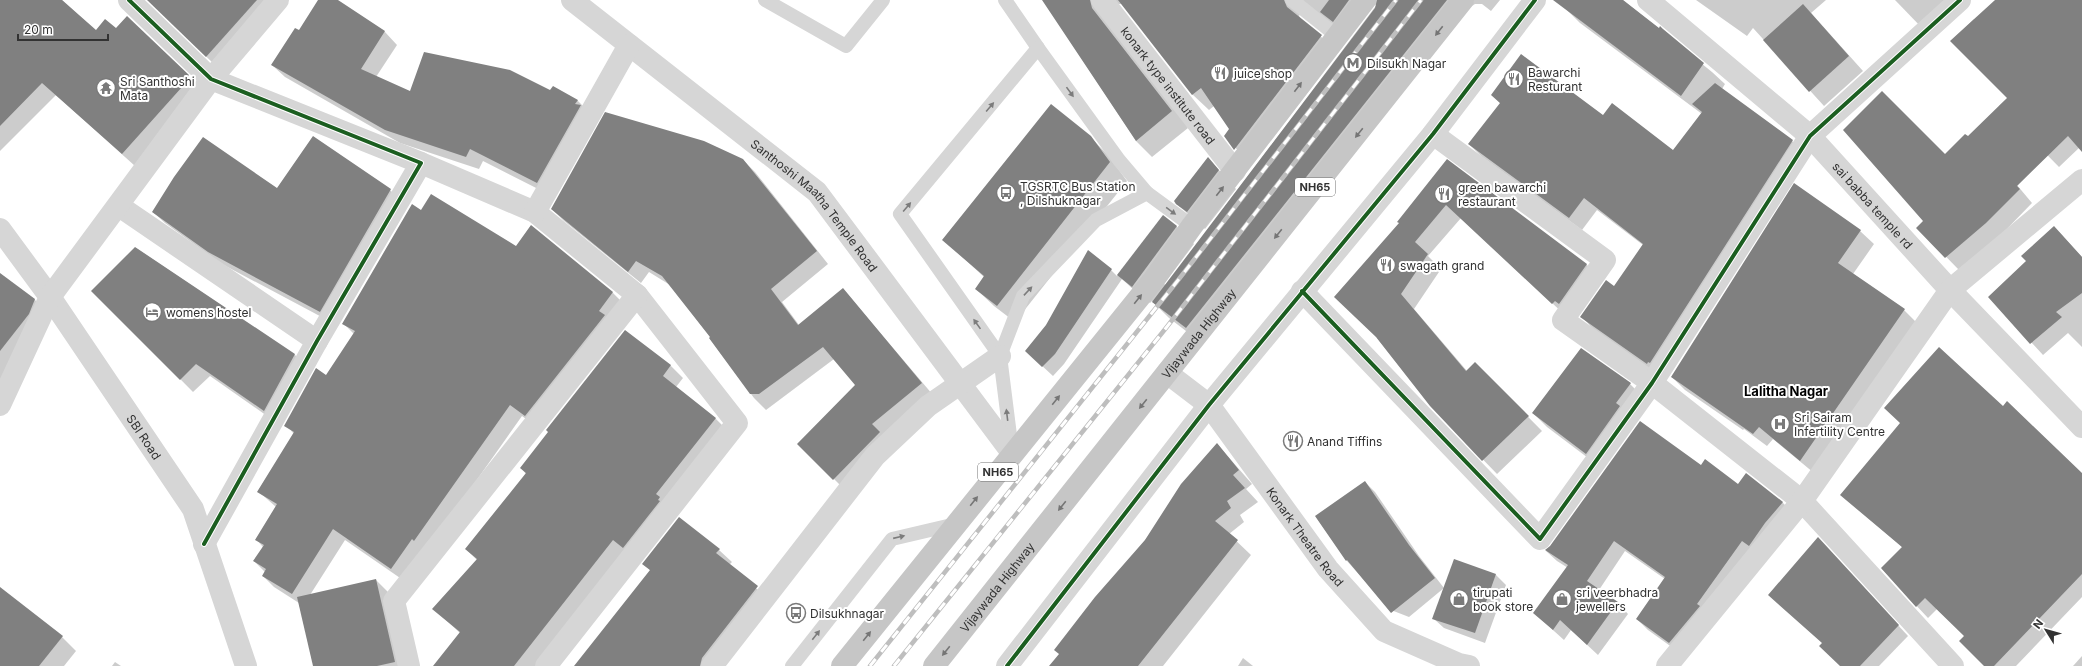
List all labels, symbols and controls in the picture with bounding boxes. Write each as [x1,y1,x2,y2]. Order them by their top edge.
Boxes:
scale bar [18,16,108,42]
text: 20 m [24,22,53,37]
street label: konark type institute road [1118,23,1219,147]
one-way arrow [1435,25,1443,36]
metro station icon: Dilsukh Nagar [1342,52,1364,74]
place label: Dilsukh Nagar [1367,56,1447,71]
restaurant icon: juice shop [1209,62,1231,84]
place label: Bawarchi Resturant [1528,65,1582,94]
place label: juice shop [1233,66,1292,81]
restaurant icon: Bawarchi Resturant [1503,68,1525,90]
place label: Sri Santhoshi Mata [120,74,195,103]
temple icon: Sri Santhoshi Mata [95,77,117,99]
one-way arrow [1294,82,1303,93]
one-way arrow [1066,86,1074,97]
one-way arrow [985,101,994,112]
one-way arrow [1354,127,1363,138]
street label: Santhoshi Maatha Temple Road [748,136,881,274]
street label: sai babba temple rd [1830,159,1916,252]
road number: NH65 [1295,178,1335,196]
place label: TGSRTC Bus Station , Dilshuknagar [1020,179,1136,208]
place label: green bawarchi restaurant [1458,180,1546,209]
bus stop icon: TGSRTC Bus Station , Dilshuknagar [995,182,1017,204]
restaurant icon: green bawarchi restaurant [1433,183,1455,205]
one-way arrow [1215,185,1224,196]
one-way arrow [902,201,911,212]
one-way arrow [1166,207,1177,215]
one-way arrow [1273,229,1282,240]
restaurant icon: swagath grand [1375,254,1397,276]
place label: swagath grand [1400,258,1484,273]
street label: Vijaywada Highway [1158,285,1239,381]
one-way arrow [1023,286,1033,296]
one-way arrow [1133,294,1142,305]
hotel icon: womens hostel [141,301,163,323]
place label: womens hostel [166,305,251,320]
one-way arrow [974,319,982,329]
district label: Lalitha Nagar [1744,383,1829,399]
one-way arrow [1051,395,1060,405]
one-way arrow [1138,398,1147,409]
one-way arrow [1004,408,1011,421]
place label: Sri Sairam Infertility Centre [1794,410,1885,439]
street label: SBI Road [124,411,165,462]
hospital icon: Sri Sairam Infertility Centre [1769,413,1791,435]
restaurant icon: Anand Tiffins [1282,430,1304,452]
place label: Anand Tiffins [1307,434,1382,449]
road number: NH65 [978,463,1018,481]
street label: Konark Theatre Road [1264,484,1347,589]
one-way arrow [970,496,978,507]
one-way arrow [1057,500,1066,511]
one-way arrow [893,534,905,540]
street label: Vijaywada Highway [956,539,1037,635]
place label: tirupati book store [1473,585,1533,614]
place label: sri veerbhadra jewellers [1575,585,1658,614]
shop icon: tirupati book store [1448,588,1470,610]
shop icon: sri veerbhadra jewellers [1551,588,1573,610]
bus stop icon: Dilsukhnagar [785,602,807,624]
place label: Dilsukhnagar [810,606,885,621]
north arrow [2026,610,2066,650]
text: N [2030,616,2046,632]
one-way arrow [811,630,820,641]
one-way arrow [862,630,871,641]
one-way arrow [941,645,950,656]

